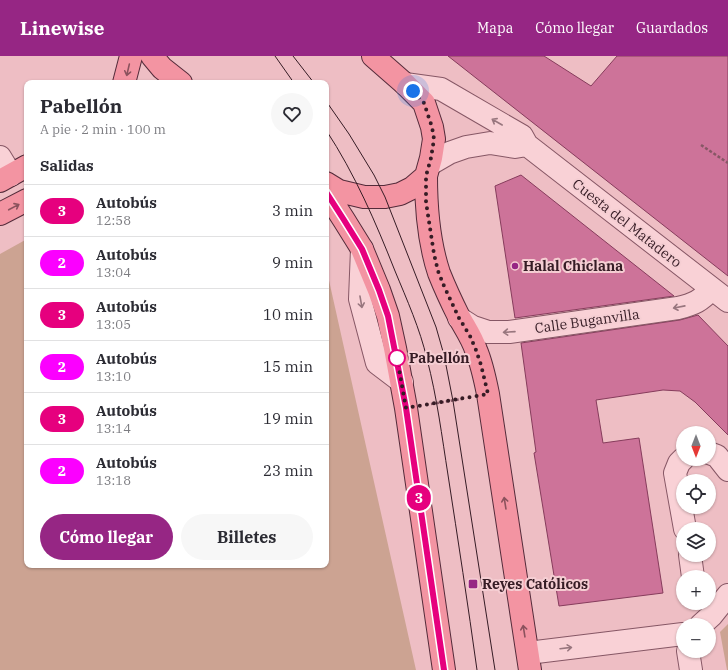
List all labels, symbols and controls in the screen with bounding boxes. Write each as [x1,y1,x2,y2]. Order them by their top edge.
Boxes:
text: Linewise [20,16,104,40]
text: Mapa [477,19,513,37]
text: Cómo llegar [535,19,614,37]
text: Guardados [636,19,708,37]
one-way arrow [123,63,131,76]
your location [403,81,423,101]
button: heart [271,93,313,135]
text: Pabellón [40,94,122,118]
one-way arrow [491,117,503,125]
text: A pie · 2 min · 100 m [40,121,166,138]
text: Salidas [40,156,94,175]
street label: Cuesta del Matadero [569,175,685,271]
text: Autobús [96,193,157,212]
text: 3 min [272,201,313,220]
text: 3 [58,202,66,220]
one-way arrow [7,203,19,210]
text: 12:58 [96,212,131,229]
text: Autobús [96,245,157,264]
text: 9 min [272,253,313,272]
text: 2 [58,254,66,272]
place label: Halal Chiclana [523,257,623,275]
marker: Halal Chiclana [510,261,520,271]
text: 13:04 [96,264,131,281]
one-way arrow [357,295,365,308]
text: Autobús [96,297,157,316]
one-way arrow [673,303,686,311]
text: 10 min [263,305,313,324]
street label: Calle Buganvilla [533,305,641,337]
text: 3 [58,306,66,324]
text: 13:05 [96,316,131,333]
one-way arrow [502,328,515,335]
text: Autobús [96,349,157,368]
marker: Pabellón [388,349,406,367]
place label: Pabellón [409,349,470,367]
text: 15 min [263,357,313,376]
text: 2 [58,358,66,376]
text: 13:10 [96,368,131,385]
text: Autobús [96,401,157,420]
text: 19 min [263,409,313,428]
text: 3 [58,410,66,428]
text: 13:14 [96,420,131,437]
north arrow [676,426,716,466]
map controls [676,426,716,658]
text: Autobús [96,453,157,472]
text: 23 min [263,461,313,480]
text: 2 [58,462,66,480]
text: 13:18 [96,472,131,489]
button: locate [676,474,716,514]
line badge: 3 [406,485,432,511]
text: 3 [415,489,423,507]
one-way arrow [500,497,508,510]
button: Cómo llegar [40,514,173,560]
button: Billetes [181,514,313,560]
button: layers [676,522,716,562]
button: + [676,570,716,610]
place label: Reyes Católicos [482,575,588,593]
marker: Reyes Católicos [467,578,479,590]
button: − [676,618,716,658]
one-way arrow [520,625,528,638]
one-way arrow [559,645,572,652]

